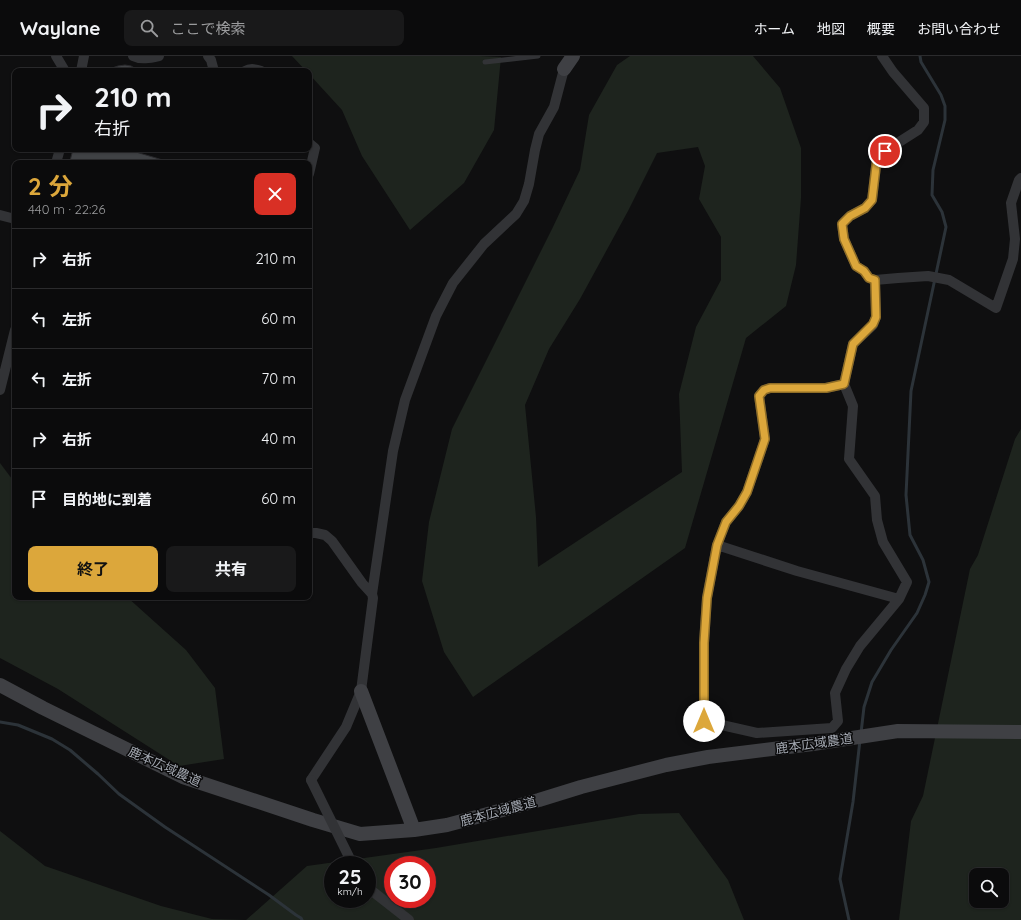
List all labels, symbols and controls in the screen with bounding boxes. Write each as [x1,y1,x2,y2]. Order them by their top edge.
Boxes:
search box [124,10,404,46]
text: Waylane [20,16,100,40]
icon: search [138,17,160,39]
text: ここで検索 [170,19,245,38]
text: ホーム [753,20,795,38]
text: 地図 [817,20,845,38]
text: 概要 [867,20,895,38]
text: お問い合わせ [917,20,1001,38]
text: 210 m [94,79,172,114]
icon: right [28,84,80,136]
text: 右折 [94,117,130,140]
pin [868,134,902,168]
icon: arrive [874,140,896,162]
text: 2 分 [28,171,72,201]
button: close [254,173,296,215]
text: 440 m · 22:26 [28,201,106,217]
icon: right [28,248,50,270]
text: 210 m [255,249,296,268]
text: 右折 [62,250,92,269]
icon: left [28,308,50,330]
text: 60 m [261,309,296,328]
text: 左折 [62,310,92,329]
icon: left [28,368,50,390]
text: 70 m [262,369,296,388]
text: 左折 [62,370,92,389]
icon: right [28,428,50,450]
text: 40 m [261,429,296,448]
text: 右折 [62,430,92,449]
icon: arrive [28,488,50,510]
text: 60 m [261,489,296,508]
text: 目的地に到着 [62,490,152,509]
button: 終了 [28,546,158,592]
button: 共有 [166,546,296,592]
position arrow [683,700,725,742]
street label: 鹿本広域農道 [774,730,854,756]
street label: 鹿本広域農道 [126,743,204,789]
street label: 鹿本広域農道 [458,793,538,829]
speed limit sign: 30 [384,856,436,908]
text: 25 [339,864,361,889]
map controls [969,868,1009,908]
button: search [969,868,1009,908]
text: km/h [337,885,363,898]

